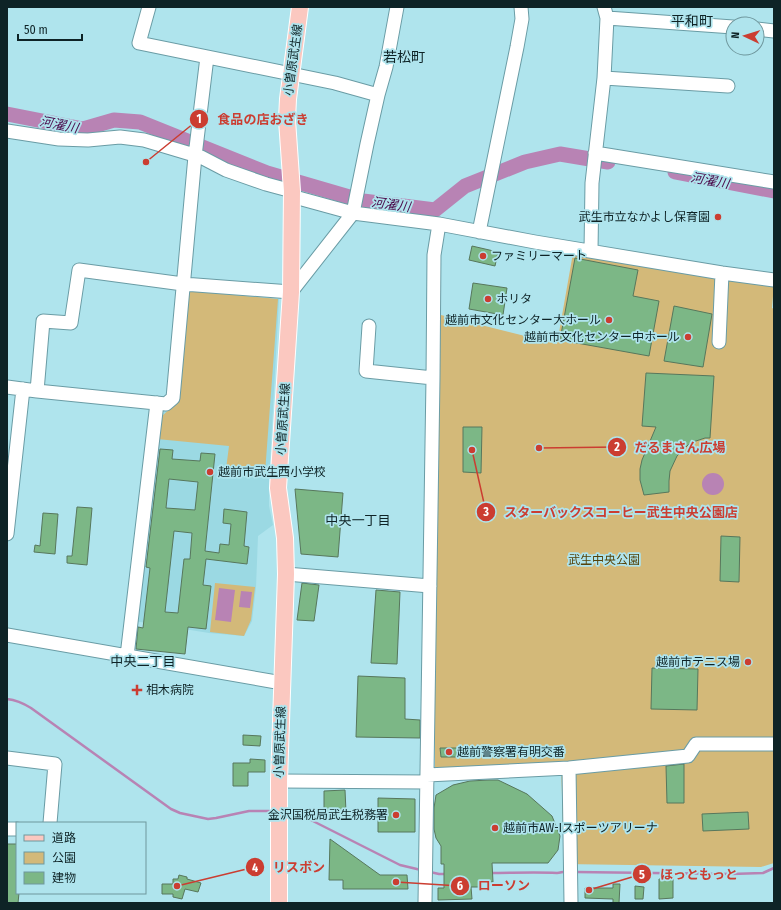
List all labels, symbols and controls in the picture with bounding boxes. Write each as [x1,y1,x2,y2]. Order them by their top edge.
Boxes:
district label: 平和町 [671,13,713,30]
scale bar [18,16,82,42]
north arrow [725,16,765,56]
text: 50 m [24,23,48,37]
street label: 小曽原武生線 [281,23,305,97]
text: N [729,32,742,39]
district label: 若松町 [383,49,425,66]
callout: 食品の店おざき [189,107,316,132]
text: 1 [196,112,202,126]
text: 食品の店おざき [217,112,309,127]
water label: 河濯川 [38,113,81,136]
water label: 河濯川 [689,170,732,192]
water label: 河濯川 [371,194,413,215]
place label: 武生市立なかよし保育園 [579,210,710,224]
marker: 武生市立なかよし保育園 [713,212,723,222]
place label: ファミリーマート [491,249,587,263]
marker: ファミリーマート [478,251,488,261]
place label: ホリタ [496,292,532,306]
marker: ホリタ [483,294,493,304]
place label: 越前市文化センター大ホール [445,313,601,327]
marker: 越前市文化センター大ホール [604,315,614,325]
place label: 越前市文化センター中ホール [524,330,680,344]
marker: 越前市文化センター中ホール [683,332,693,342]
street label: 小曽原武生線 [274,383,292,455]
callout: だるまさん広場 [607,435,734,460]
text: 2 [613,440,620,454]
text: だるまさん広場 [634,440,726,455]
place label: 越前市武生西小学校 [218,465,326,479]
marker: 越前市武生西小学校 [205,467,215,477]
callout: スターバックスコーヒー武生中央公園店 [476,500,746,525]
text: 3 [482,505,489,519]
text: スターバックスコーヒー武生中央公園店 [504,505,738,520]
district label: 中央一丁目 [325,513,391,528]
park label: 武生中央公園 [568,553,640,567]
district label: 中央二丁目 [110,654,176,669]
place label: 越前市テニス場 [656,655,740,669]
marker: 越前市テニス場 [743,657,753,667]
place label: 相木病院 [146,683,194,697]
marker: 相木病院 [131,684,143,696]
street label: 小曽原武生線 [272,706,288,778]
place label: 越前警察署有明交番 [457,745,565,759]
marker: 越前警察署有明交番 [444,747,454,757]
place label: 金沢国税局武生税務署 [268,808,388,822]
marker: 金沢国税局武生税務署 [391,810,401,820]
place label: 越前市AW-Iスポーツアリーナ [503,821,658,835]
legend [16,822,146,894]
marker: 越前市AW-Iスポーツアリーナ [490,823,500,833]
text: 道路 [52,831,76,845]
text: 公園 [52,851,76,865]
callout: リスボン [245,855,333,880]
text: リスボン [273,860,325,875]
text: 4 [252,861,258,875]
callout: ほっともっと [632,862,746,887]
text: ほっともっと [660,867,738,882]
text: 5 [639,868,645,882]
text: 建物 [52,871,76,885]
callout: ローソン [450,873,538,898]
text: ローソン [478,878,530,893]
text: 6 [457,879,463,893]

